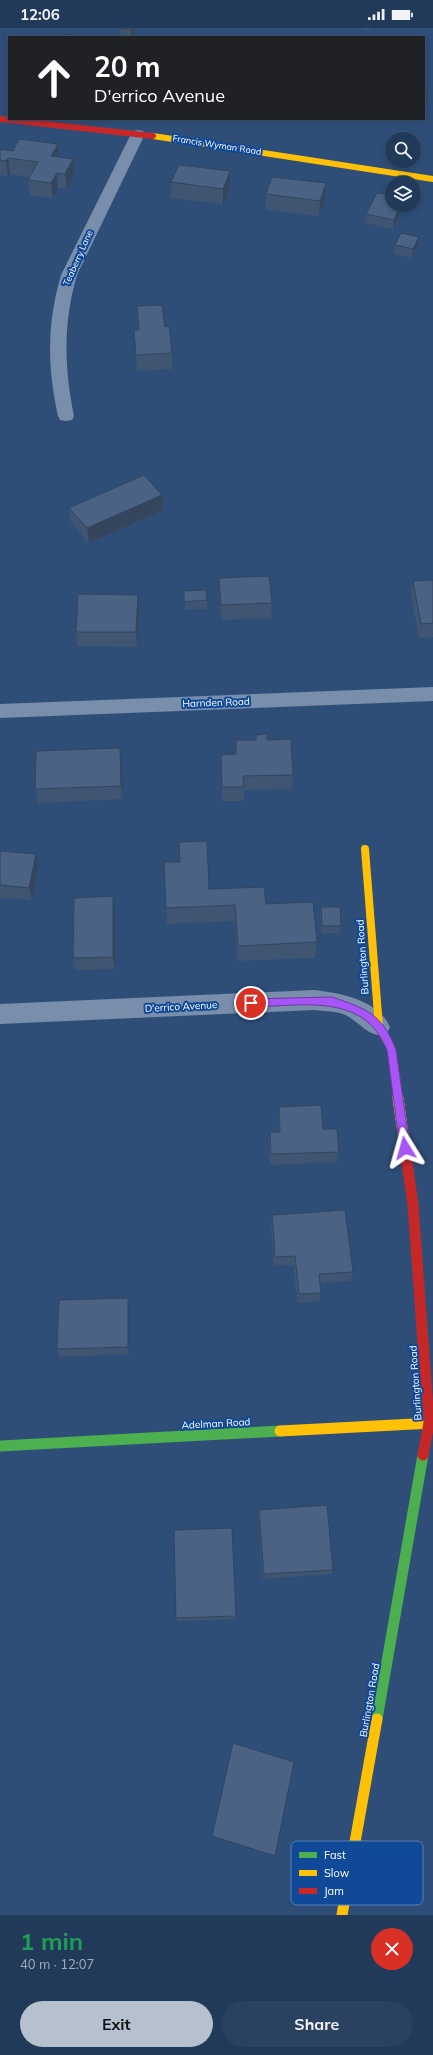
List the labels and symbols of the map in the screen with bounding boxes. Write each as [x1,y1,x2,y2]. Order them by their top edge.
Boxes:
street label: Francis Wyman Road [172,132,262,158]
street label: Teaberry Lane [60,228,96,288]
street label: Harnden Road [182,695,250,710]
street label: Burlington Road [353,919,372,995]
pin [234,986,268,1020]
street label: D'errico Avenue [144,998,218,1015]
position arrow [384,1127,426,1169]
street label: Burlington Road [406,1345,425,1421]
street label: Adelman Road [181,1415,251,1432]
street label: Burlington Road [357,1662,382,1738]
legend [291,1841,423,1905]
text: Fast [324,1848,346,1862]
text: Slow [324,1866,350,1880]
text: Jam [324,1884,344,1898]

